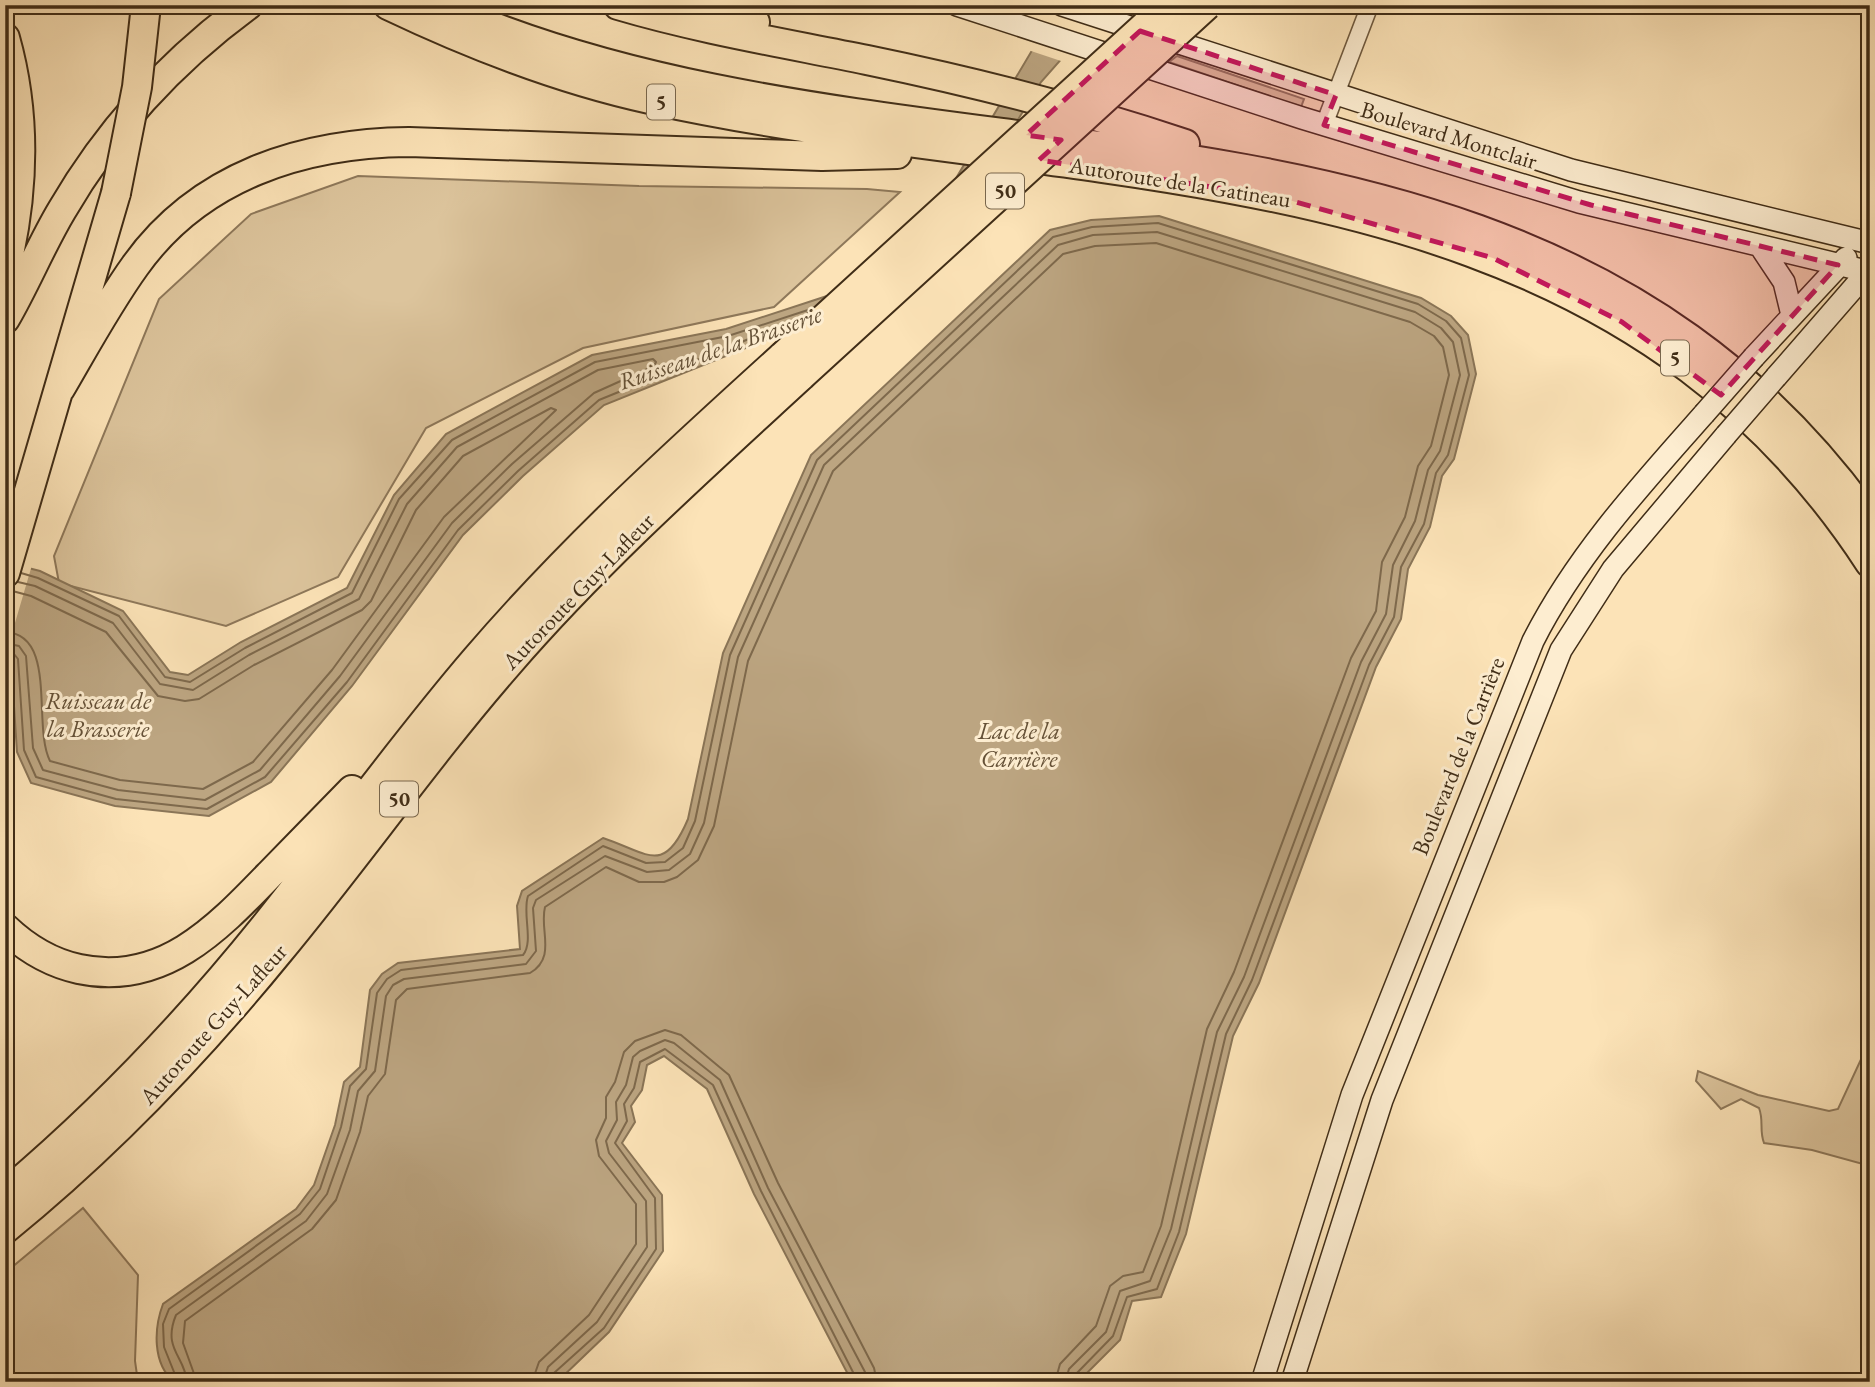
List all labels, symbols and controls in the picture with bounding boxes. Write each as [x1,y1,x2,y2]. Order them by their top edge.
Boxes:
road number: 5 [647,84,675,119]
street label: Boulevard Montclair [1357,94,1541,176]
street label: Autoroute de la Gatineau [1066,149,1293,214]
road number: 50 [986,174,1024,208]
water label: Ruisseau de la Brasserie [614,298,827,397]
road number: 5 [1661,340,1689,376]
street label: Autoroute Guy-Lafleur [495,506,661,677]
street label: Boulevard de la Carrière [1405,653,1511,859]
water label: Ruisseau de la Brasserie [45,685,152,744]
water label: Lac de la Carrière [977,715,1060,774]
road number: 50 [380,782,418,816]
street label: Autoroute Guy-Lafleur [132,937,294,1112]

